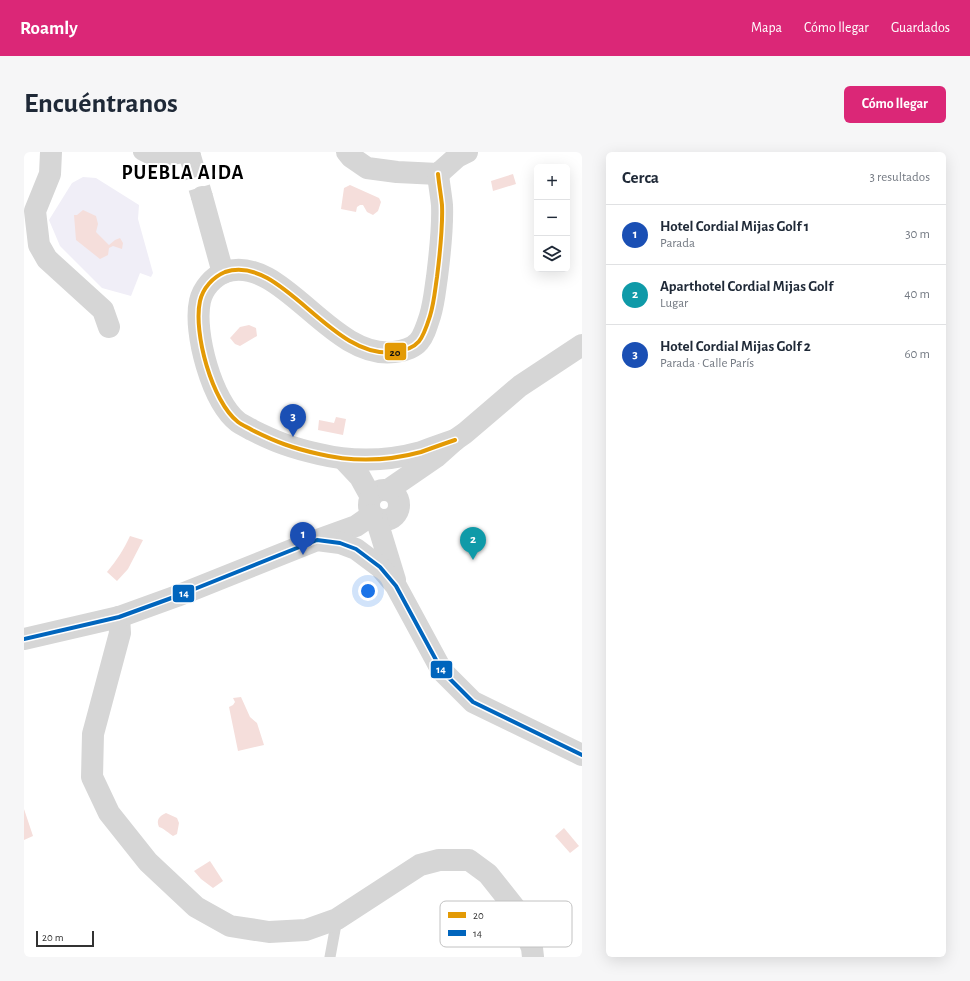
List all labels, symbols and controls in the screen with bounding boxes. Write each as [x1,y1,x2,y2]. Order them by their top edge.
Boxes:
text: Roamly [20,19,78,38]
text: Mapa [751,21,782,35]
text: Cómo llegar [804,21,869,35]
text: Guardados [891,21,950,35]
button: Cómo llegar [844,86,946,123]
text: Encuéntranos [24,90,178,118]
district label: PUEBLA AIDA [122,163,245,183]
map controls [534,164,570,272]
button: + [534,164,570,200]
text: Cerca [622,169,659,186]
text: 3 resultados [870,171,930,184]
button: − [534,200,570,236]
text: Hotel Cordial Mijas Golf 1 [660,219,809,234]
text: 1 [633,228,637,241]
text: 30 m [905,228,930,241]
button: layers [534,236,570,272]
text: Parada [660,237,695,250]
text: Aparthotel Cordial Mijas Golf [660,279,833,294]
text: 2 [632,288,638,301]
text: 40 m [904,288,930,301]
text: Lugar [660,297,688,310]
text: Hotel Cordial Mijas Golf 2 [660,339,811,354]
line badge: 20 [384,342,407,361]
text: 20 [390,347,401,358]
text: 3 [632,348,638,361]
text: 60 m [904,348,930,361]
text: Parada · Calle París [660,357,754,370]
pin: 3 [280,404,306,437]
pin: 1 [290,522,316,555]
pin: 2 [460,527,486,560]
your location [358,581,378,601]
line badge: 14 [172,584,195,603]
text: 14 [179,588,189,599]
line badge: 14 [430,660,453,679]
text: 14 [436,664,446,675]
legend [440,901,572,947]
text: 20 [473,910,484,921]
text: 14 [473,928,482,939]
scale bar [36,929,94,948]
text: 20 m [42,932,63,943]

